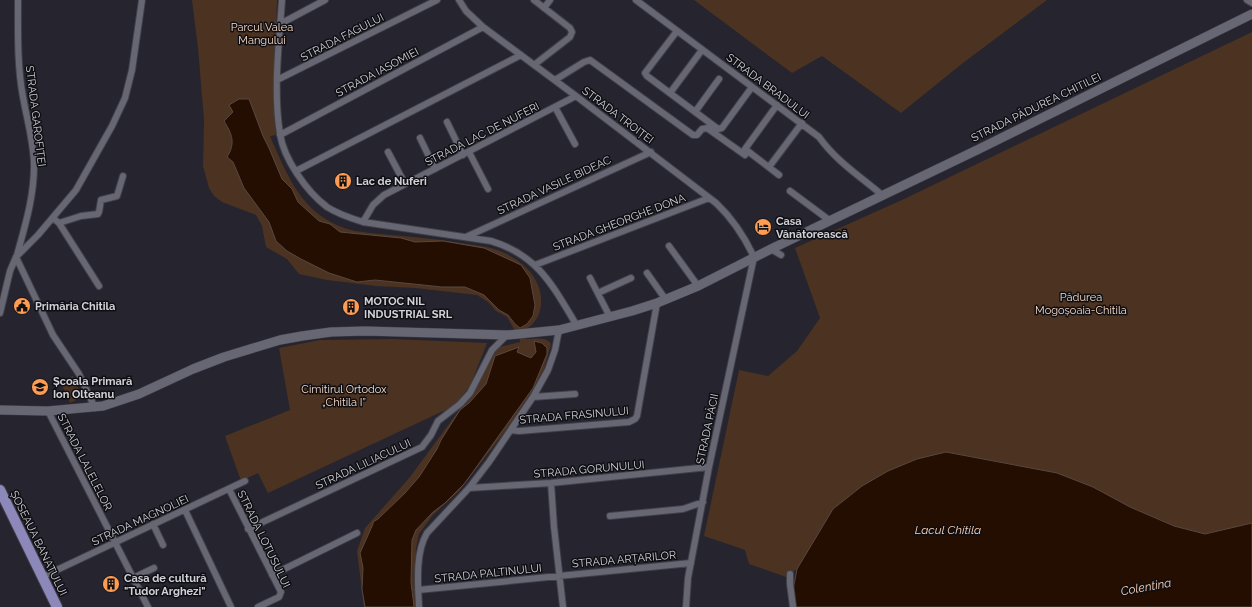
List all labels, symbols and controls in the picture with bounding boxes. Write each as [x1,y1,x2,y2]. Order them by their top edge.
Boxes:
street label: STRADA FAGULUI [298,11,386,64]
park label: Parcul Valea Mangului [231,21,293,47]
street label: STRADA IASOMIEI [333,45,421,100]
street label: STRADA BRADULUI [724,51,812,122]
street label: STRADA GAROFIȚEI [23,65,48,167]
street label: STRADA PĂDUREA CHITILEI [969,69,1103,145]
street label: STRADA TROIȚEI [579,84,656,147]
street label: STRADA LAC DE NUFERI [423,100,542,169]
street label: STRADA VASILE BIDEAC [495,153,613,218]
building icon: Lac de Nuferi [333,171,353,191]
place label: Lac de Nuferi [356,175,427,188]
street label: STRADA GHEORGHE DONA [551,191,688,254]
place label: Casa Vânătorească [776,215,848,241]
hotel icon: Casa Vânătorească [753,217,773,237]
park label: Pădurea Mogoșoaia-Chitila [1035,291,1127,317]
place label: MOTOC NIL INDUSTRIAL SRL [364,295,453,321]
public building icon: Primăria Chitila [12,296,32,316]
building icon: MOTOC NIL INDUSTRIAL SRL [341,297,361,317]
place label: Primăria Chitila [35,300,115,313]
place label: Școala Primară Ion Olteanu [53,375,132,401]
school or university icon: Școala Primară Ion Olteanu [30,377,50,397]
park label: Cimitirul Ortodox „Chitila I” [301,383,387,409]
street label: STRADA PĂCII [693,392,721,466]
street label: STRADA FRASINULUI [519,404,629,427]
street label: STRADA LALELELOR [54,412,115,513]
street label: STRADA LILIACULUI [313,437,413,492]
street label: STRADA GORUNULUI [533,458,645,481]
street label: STRADA LOTUSULUI [234,488,293,590]
street label: ȘOSEAUA BANATULUI [7,489,70,598]
street label: STRADA MAGNOLIEI [90,492,191,549]
water label: Lacul Chitila [915,523,981,537]
street label: STRADA ARȚARILOR [571,548,677,571]
street label: STRADA PALTINULUI [434,561,542,586]
place label: Casa de cultură "Tudor Arghezi" [124,572,207,598]
building icon: Casa de cultură "Tudor Arghezi" [101,574,121,594]
water label: Colentina [1120,576,1172,598]

